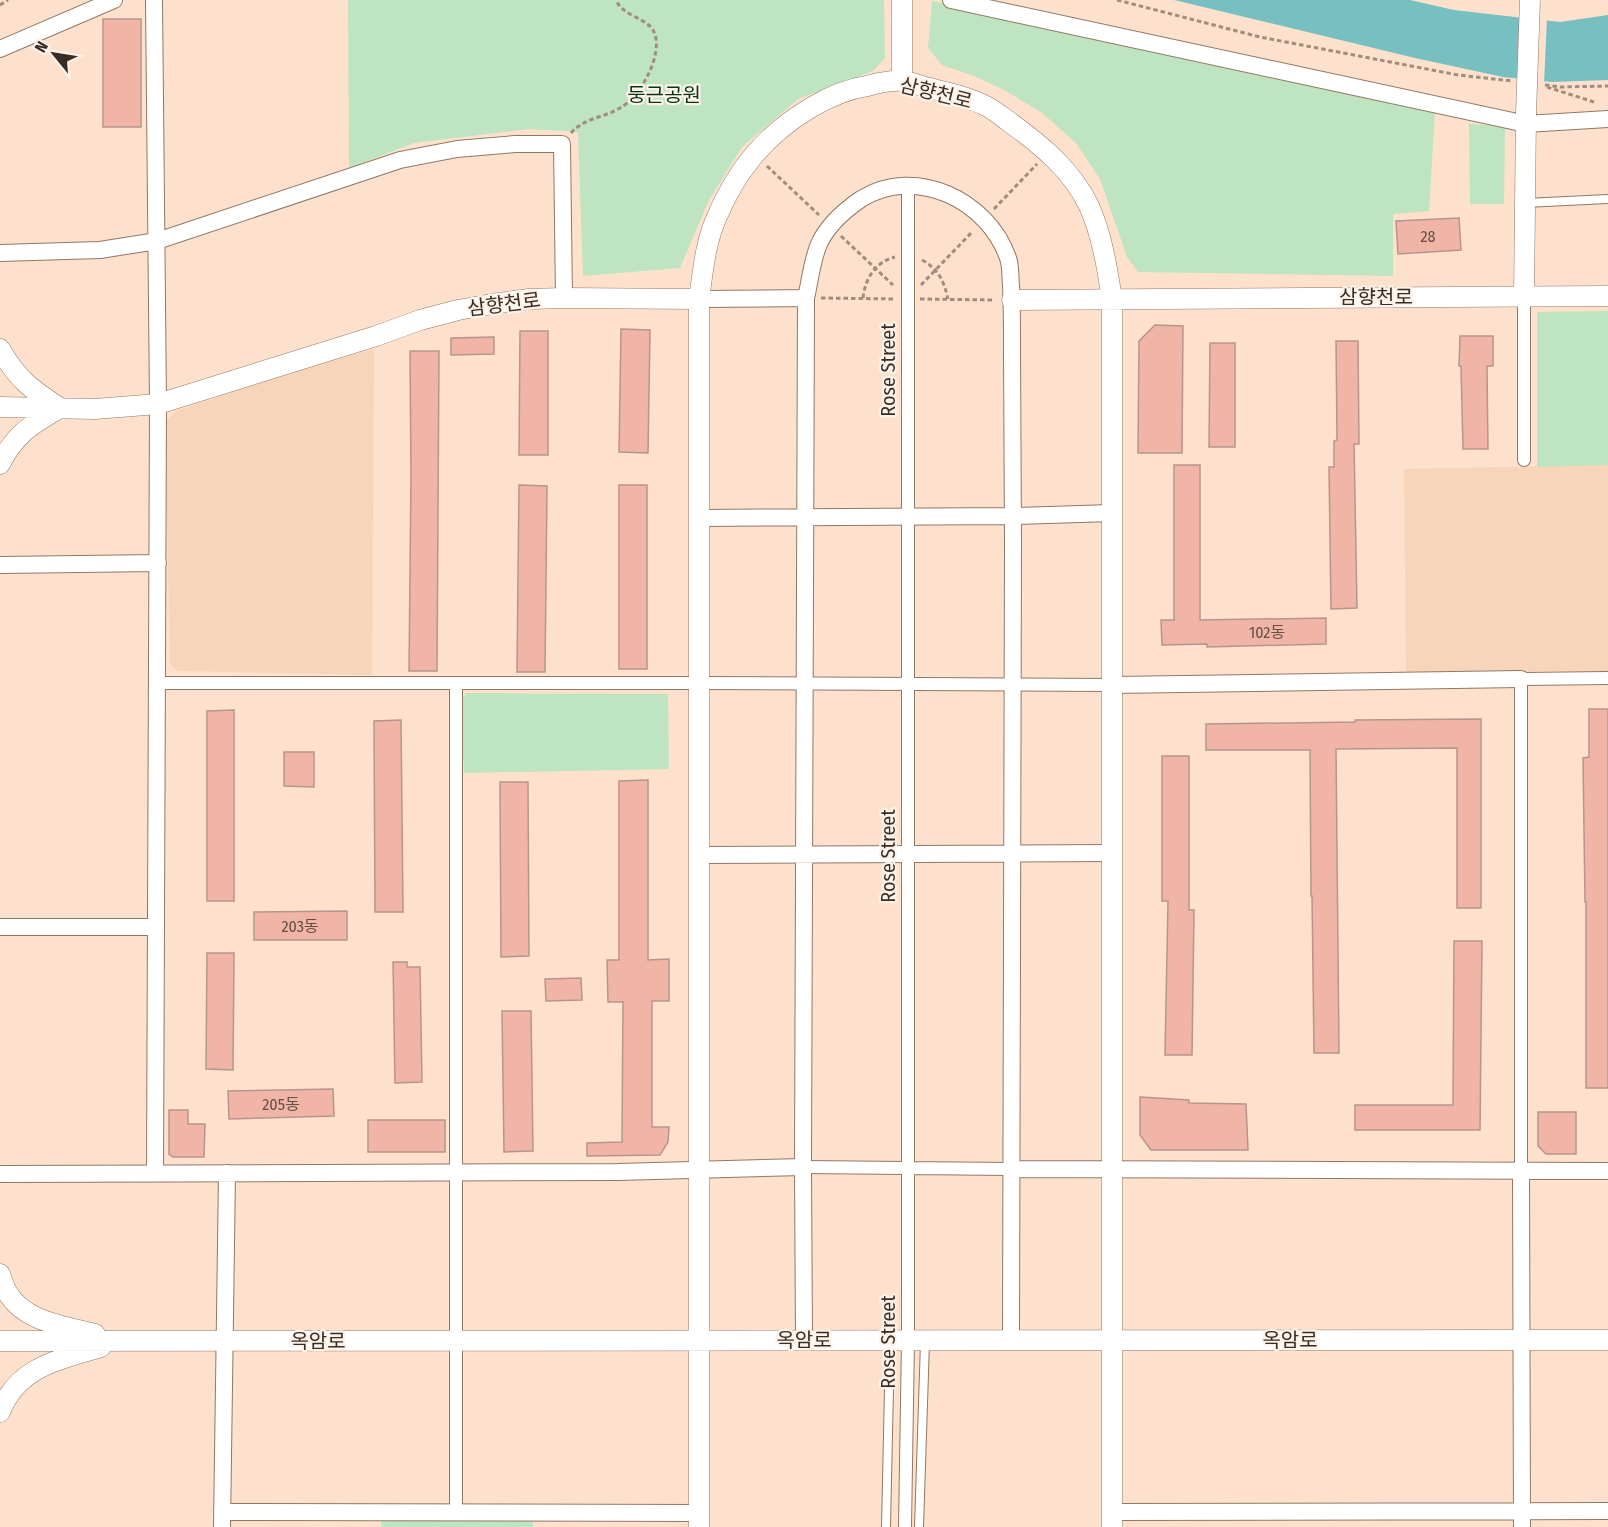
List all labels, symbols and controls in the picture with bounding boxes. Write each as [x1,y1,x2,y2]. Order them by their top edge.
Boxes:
north arrow [24,24,84,84]
text: N [31,38,52,56]
street label: 삼향천로 [897,72,975,114]
park label: 둥근공원 [627,83,701,107]
house number: 28 [1420,227,1436,246]
street label: 삼향천로 [1339,285,1413,309]
street label: 삼향천로 [466,288,542,320]
street label: Rose Street [876,323,900,417]
house number: 102동 [1249,623,1285,642]
street label: Rose Street [876,809,900,903]
house number: 203동 [281,917,319,936]
house number: 205동 [262,1095,300,1114]
street label: Rose Street [876,1295,900,1389]
street label: 옥암로 [776,1328,832,1352]
street label: 옥암로 [1262,1328,1318,1352]
street label: 옥암로 [290,1329,346,1353]

